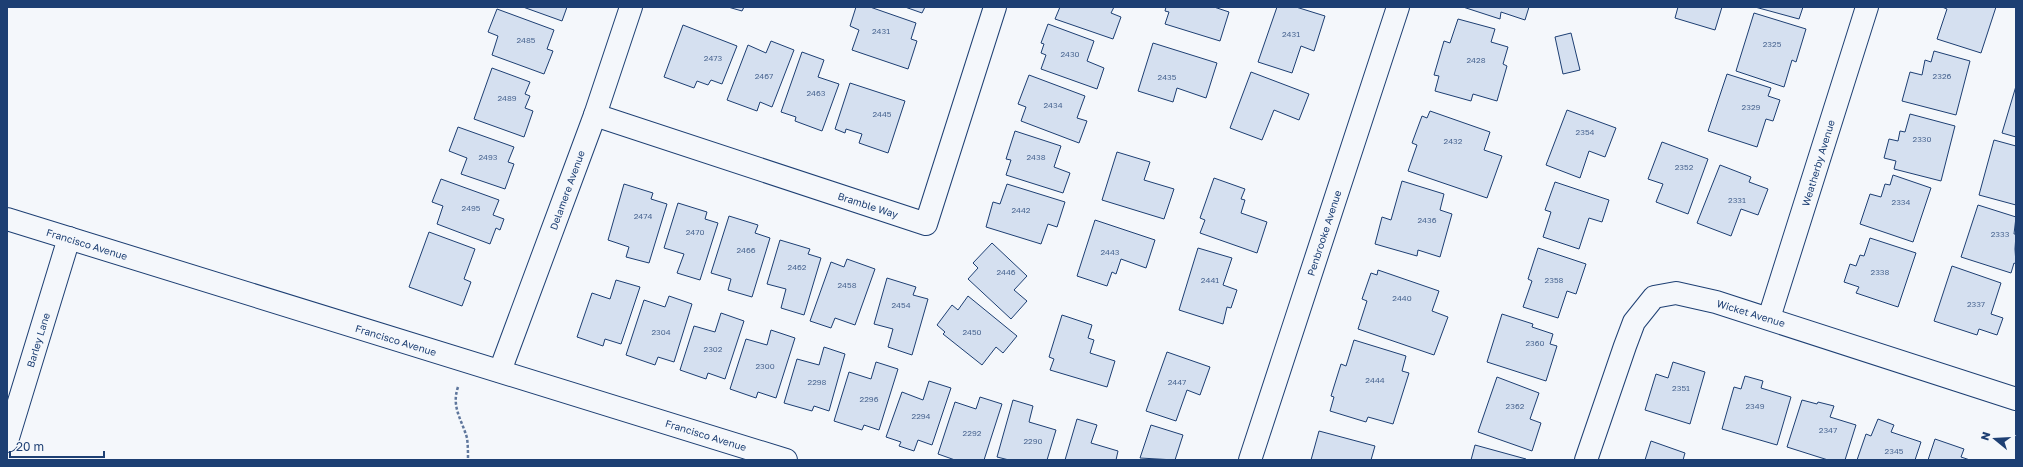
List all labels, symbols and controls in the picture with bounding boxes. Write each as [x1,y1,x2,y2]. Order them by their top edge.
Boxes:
house number: 2431 [872,26,890,36]
house number: 2431 [1282,29,1300,39]
house number: 2485 [516,35,536,45]
house number: 2325 [1763,39,1782,49]
house number: 2430 [1060,49,1080,59]
house number: 2473 [704,53,723,63]
house number: 2428 [1466,55,1486,65]
house number: 2467 [755,71,773,81]
house number: 2326 [1933,71,1952,81]
house number: 2435 [1158,72,1177,82]
house number: 2463 [806,88,826,98]
house number: 2489 [497,93,517,103]
house number: 2434 [1043,100,1063,110]
house number: 2329 [1742,102,1761,112]
house number: 2445 [872,109,892,119]
street label: Weatherby Avenue [1799,118,1837,208]
house number: 2354 [1576,127,1595,137]
house number: 2330 [1913,134,1932,144]
house number: 2432 [1444,136,1463,146]
street label: Delamere Avenue [547,148,587,231]
house number: 2493 [478,152,498,162]
house number: 2438 [1026,152,1046,162]
house number: 2352 [1675,162,1694,172]
street label: Penbrooke Avenue [1304,188,1344,277]
street label: Bramble Way [836,190,900,221]
house number: 2331 [1728,195,1746,205]
house number: 2334 [1892,197,1911,207]
house number: 2495 [462,203,481,213]
house number: 2442 [1011,205,1031,215]
house number: 2474 [634,211,652,221]
house number: 2436 [1417,215,1437,225]
street label: Francisco Avenue [45,226,129,262]
house number: 2470 [686,227,704,237]
house number: 2333 [1991,229,2010,239]
house number: 2466 [736,245,756,255]
house number: 2443 [1100,247,1120,257]
house number: 2462 [788,262,807,272]
house number: 2446 [996,267,1016,277]
house number: 2338 [1871,267,1890,277]
house number: 2441 [1201,275,1219,285]
house number: 2358 [1545,275,1564,285]
house number: 2458 [837,280,857,290]
house number: 2440 [1392,293,1412,303]
street label: Wicket Avenue [1715,297,1787,329]
house number: 2337 [1967,299,1985,309]
house number: 2454 [891,300,911,310]
street label: Barley Lane [24,311,52,369]
street label: Francisco Avenue [354,322,438,358]
house number: 2304 [651,327,671,337]
house number: 2450 [962,327,982,337]
house number: 2360 [1525,338,1545,348]
house number: 2302 [704,344,723,354]
house number: 2300 [755,361,775,371]
house number: 2444 [1365,375,1385,385]
house number: 2298 [808,377,827,387]
house number: 2447 [1168,377,1186,387]
house number: 2351 [1672,383,1690,393]
house number: 2296 [860,394,879,404]
house number: 2362 [1506,401,1525,411]
house number: 2349 [1745,401,1765,411]
house number: 2294 [912,411,931,421]
street label: Francisco Avenue [664,417,748,453]
north arrow [1975,419,2015,459]
house number: 2347 [1819,425,1837,435]
house number: 2292 [963,428,982,438]
text: N [1978,430,1992,442]
scale bar [10,433,104,459]
house number: 2290 [1023,436,1043,446]
text: 20 m [16,439,44,454]
house number: 2345 [1885,446,1904,456]

